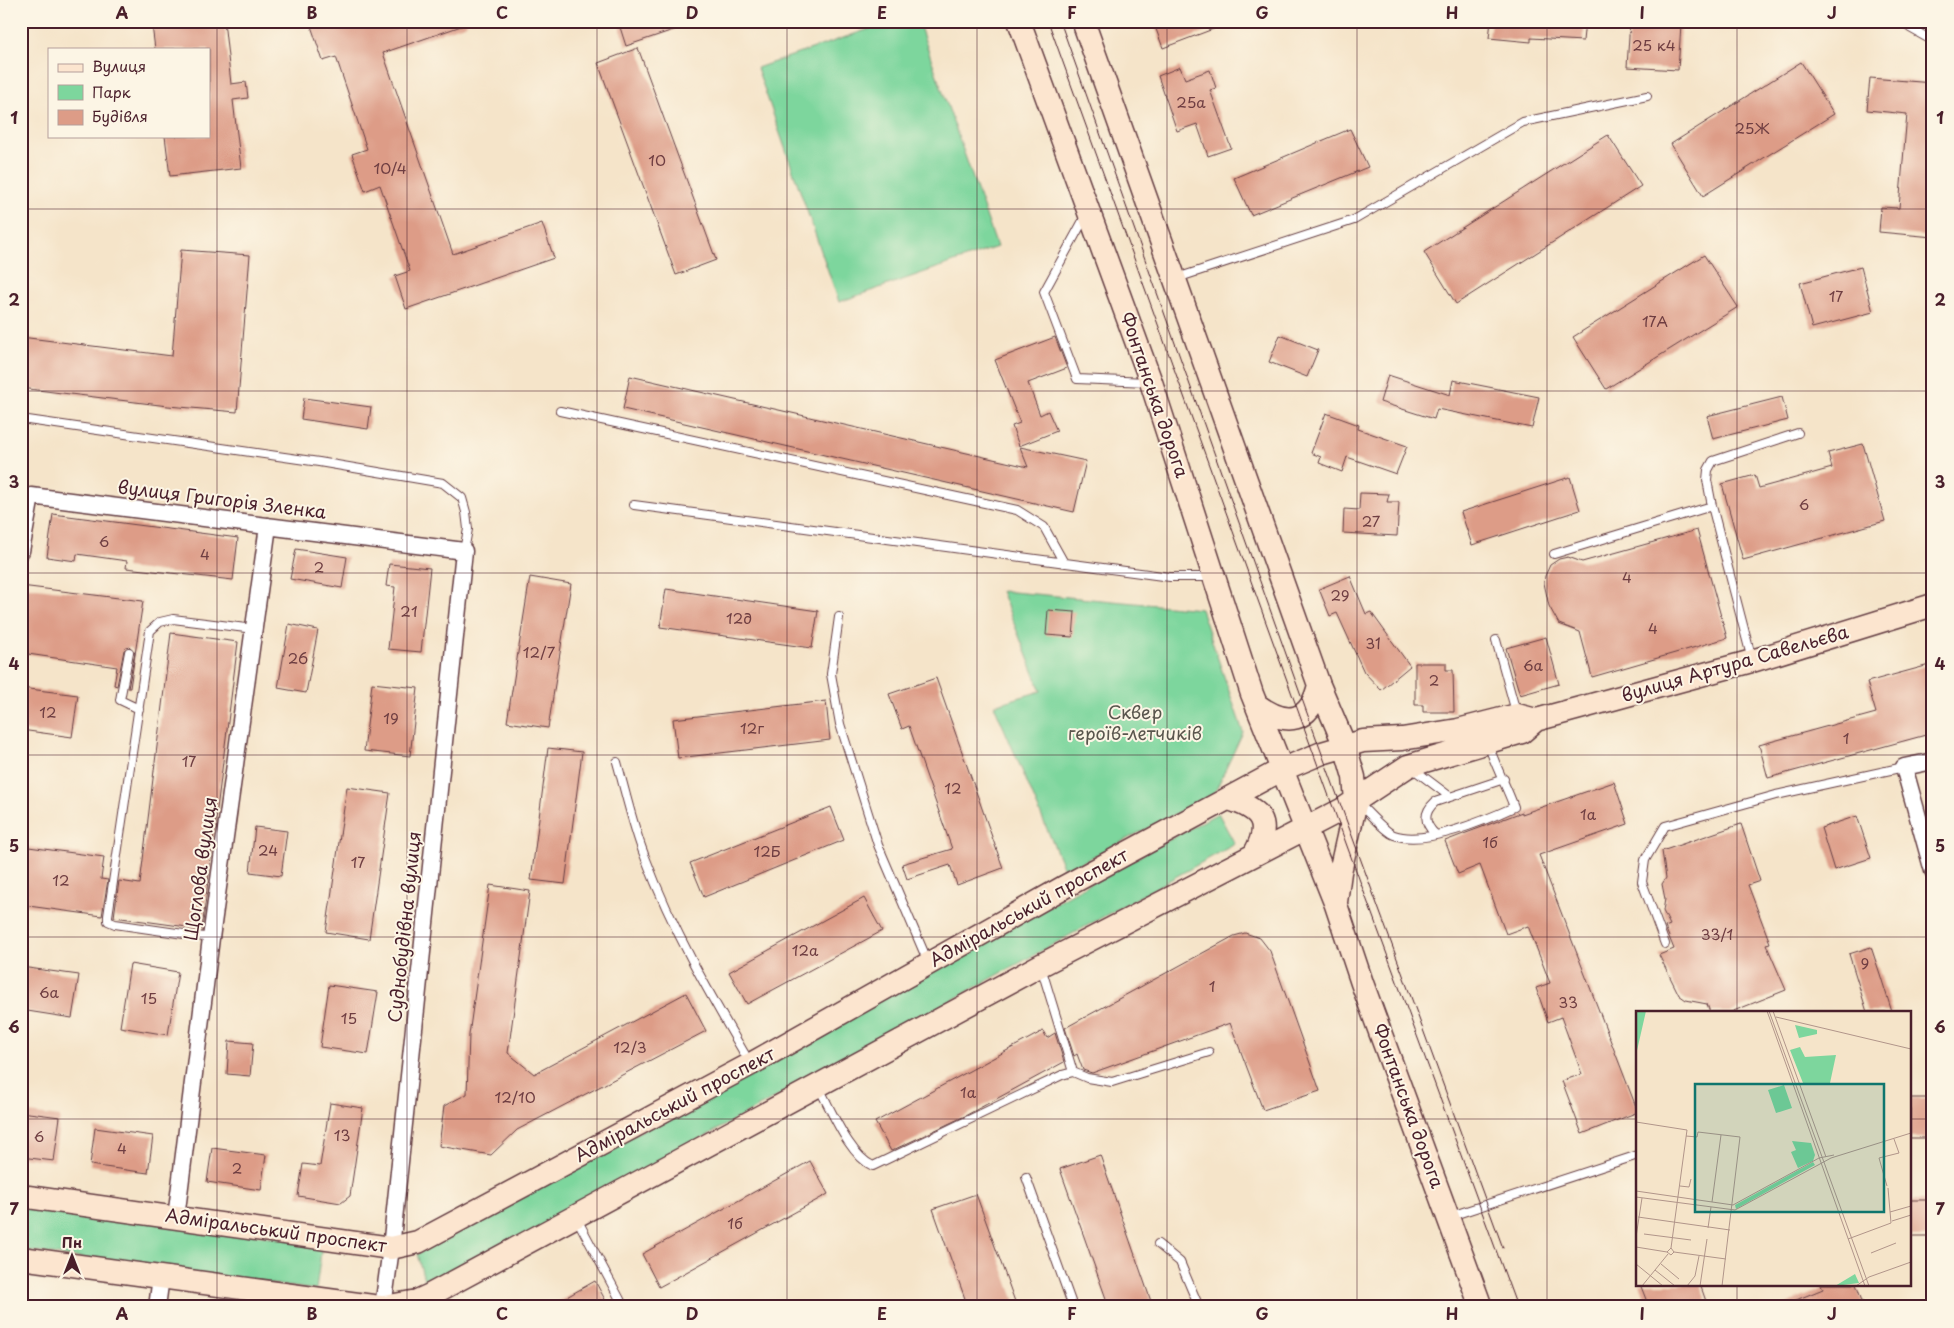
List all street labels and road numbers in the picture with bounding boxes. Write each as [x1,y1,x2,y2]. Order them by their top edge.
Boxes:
street label: Фонтанська дорога [1114,308,1197,482]
street label: вулиця Григорія Зленка [116,472,329,525]
street label: вулиця Артура Савельєва [1618,617,1852,708]
street label: Щоглова вулиця [176,795,223,943]
street label: Суднобудівна вулиця [380,830,427,1024]
street label: Адміральський проспект [924,841,1133,973]
street label: Фонтанська дорога [1367,1019,1452,1192]
street label: Адміральський проспект [569,1039,779,1168]
street label: Адміральський проспект [164,1201,389,1258]

